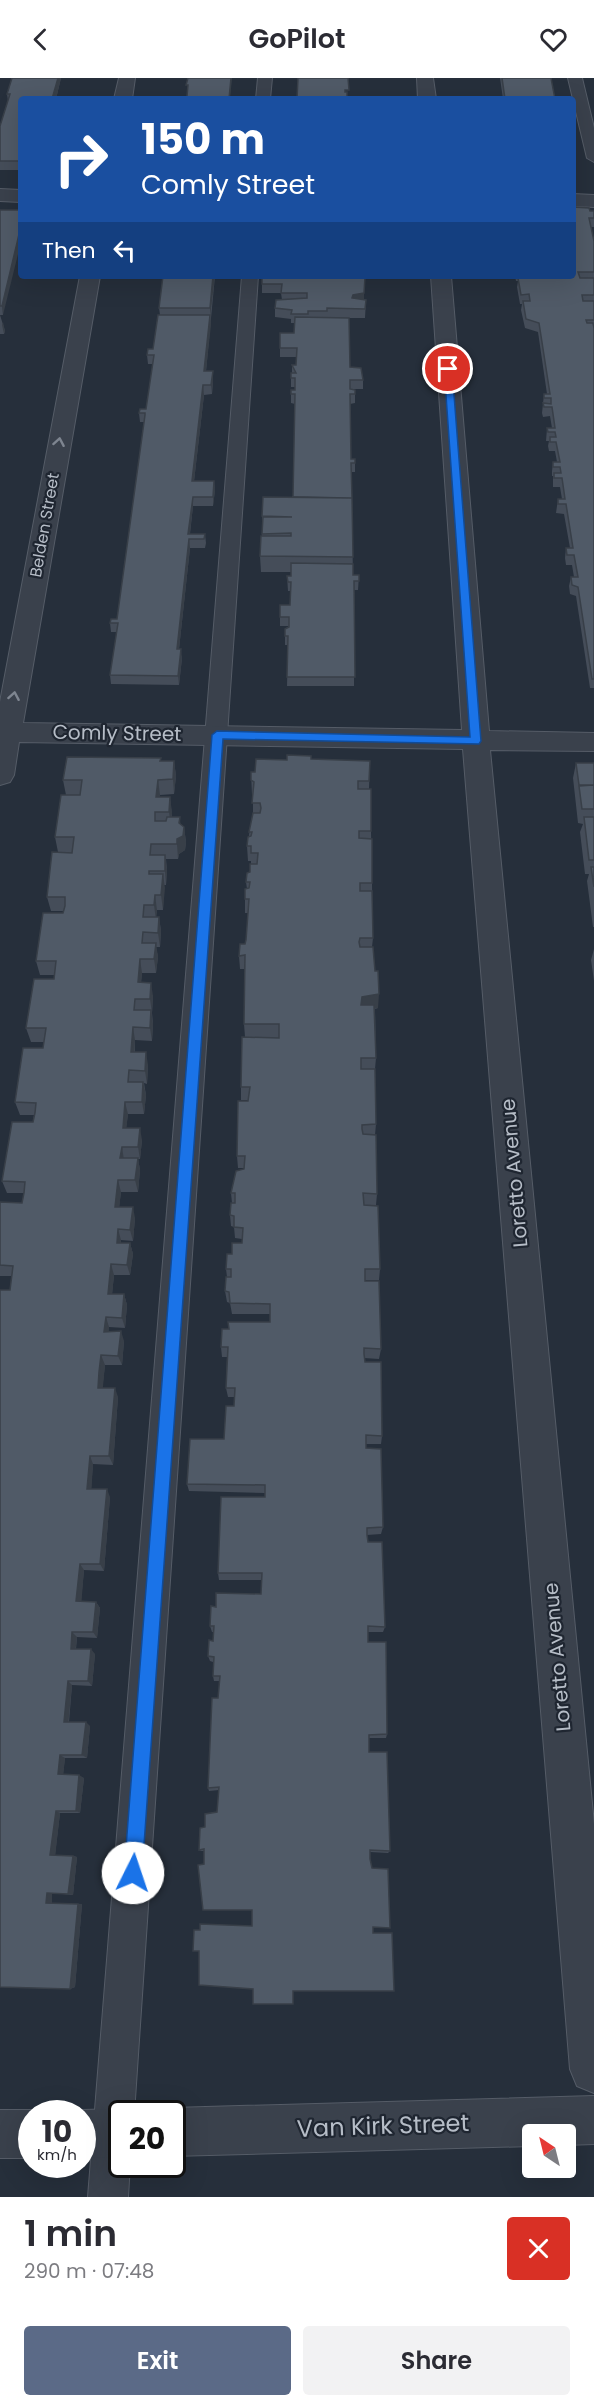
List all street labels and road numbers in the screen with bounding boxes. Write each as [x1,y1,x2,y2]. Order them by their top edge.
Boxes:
street label: Belden Street [24,471,65,579]
street label: Comly Street [52,718,182,748]
street label: Loretto Avenue [494,1098,534,1248]
street label: Loretto Avenue [537,1582,577,1732]
street label: Van Kirk Street [296,2106,470,2145]

